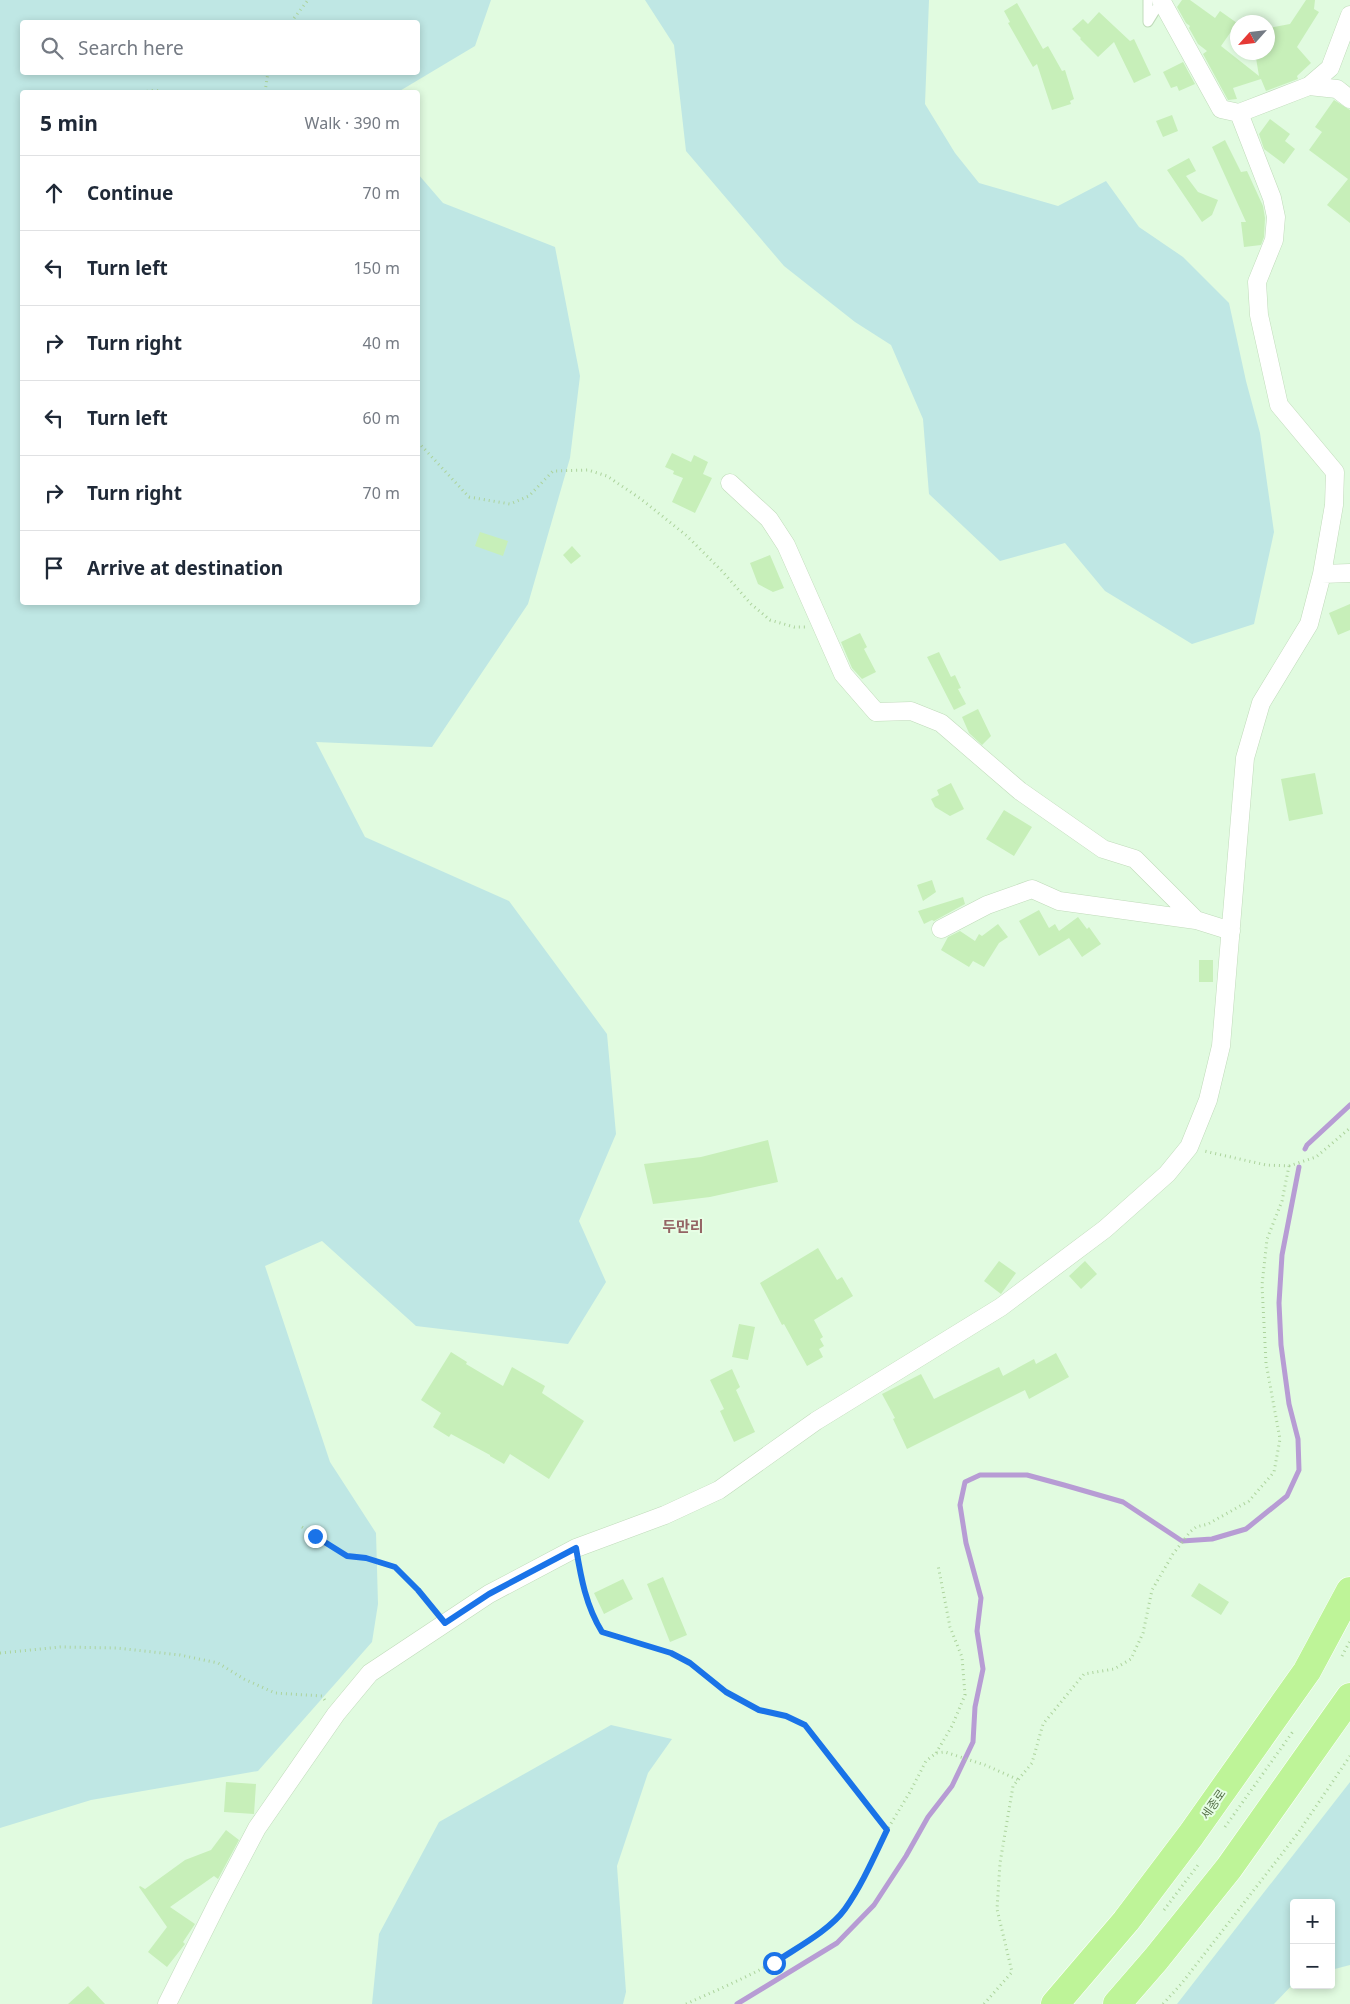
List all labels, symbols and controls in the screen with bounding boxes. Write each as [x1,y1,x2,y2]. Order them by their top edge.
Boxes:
north arrow [1230,15,1275,60]
search box [20,20,420,75]
icon: search [38,34,66,62]
text: Search here [78,35,184,61]
text: 5 min [40,109,98,137]
text: Walk · 390 m [305,112,400,134]
icon: ahead [40,179,68,207]
text: Continue [87,180,173,206]
text: 70 m [363,182,400,204]
icon: left [40,254,68,282]
text: Turn left [87,255,168,281]
text: 150 m [353,257,400,279]
icon: right [40,329,68,357]
text: Turn right [87,330,182,356]
text: 40 m [363,332,400,354]
icon: left [40,404,68,432]
text: Turn left [87,405,168,431]
text: 60 m [363,407,400,429]
icon: right [40,479,68,507]
text: Turn right [87,480,182,506]
text: 70 m [363,482,400,504]
icon: arrive [40,554,68,582]
text: Arrive at destination [87,555,283,581]
district label: 두만리 [662,1216,704,1236]
route end [304,1525,327,1548]
street label: 세종로 [1197,1786,1229,1822]
map controls [1290,1899,1335,1989]
button: + [1290,1899,1335,1944]
button: − [1290,1944,1335,1989]
route start [763,1952,786,1975]

